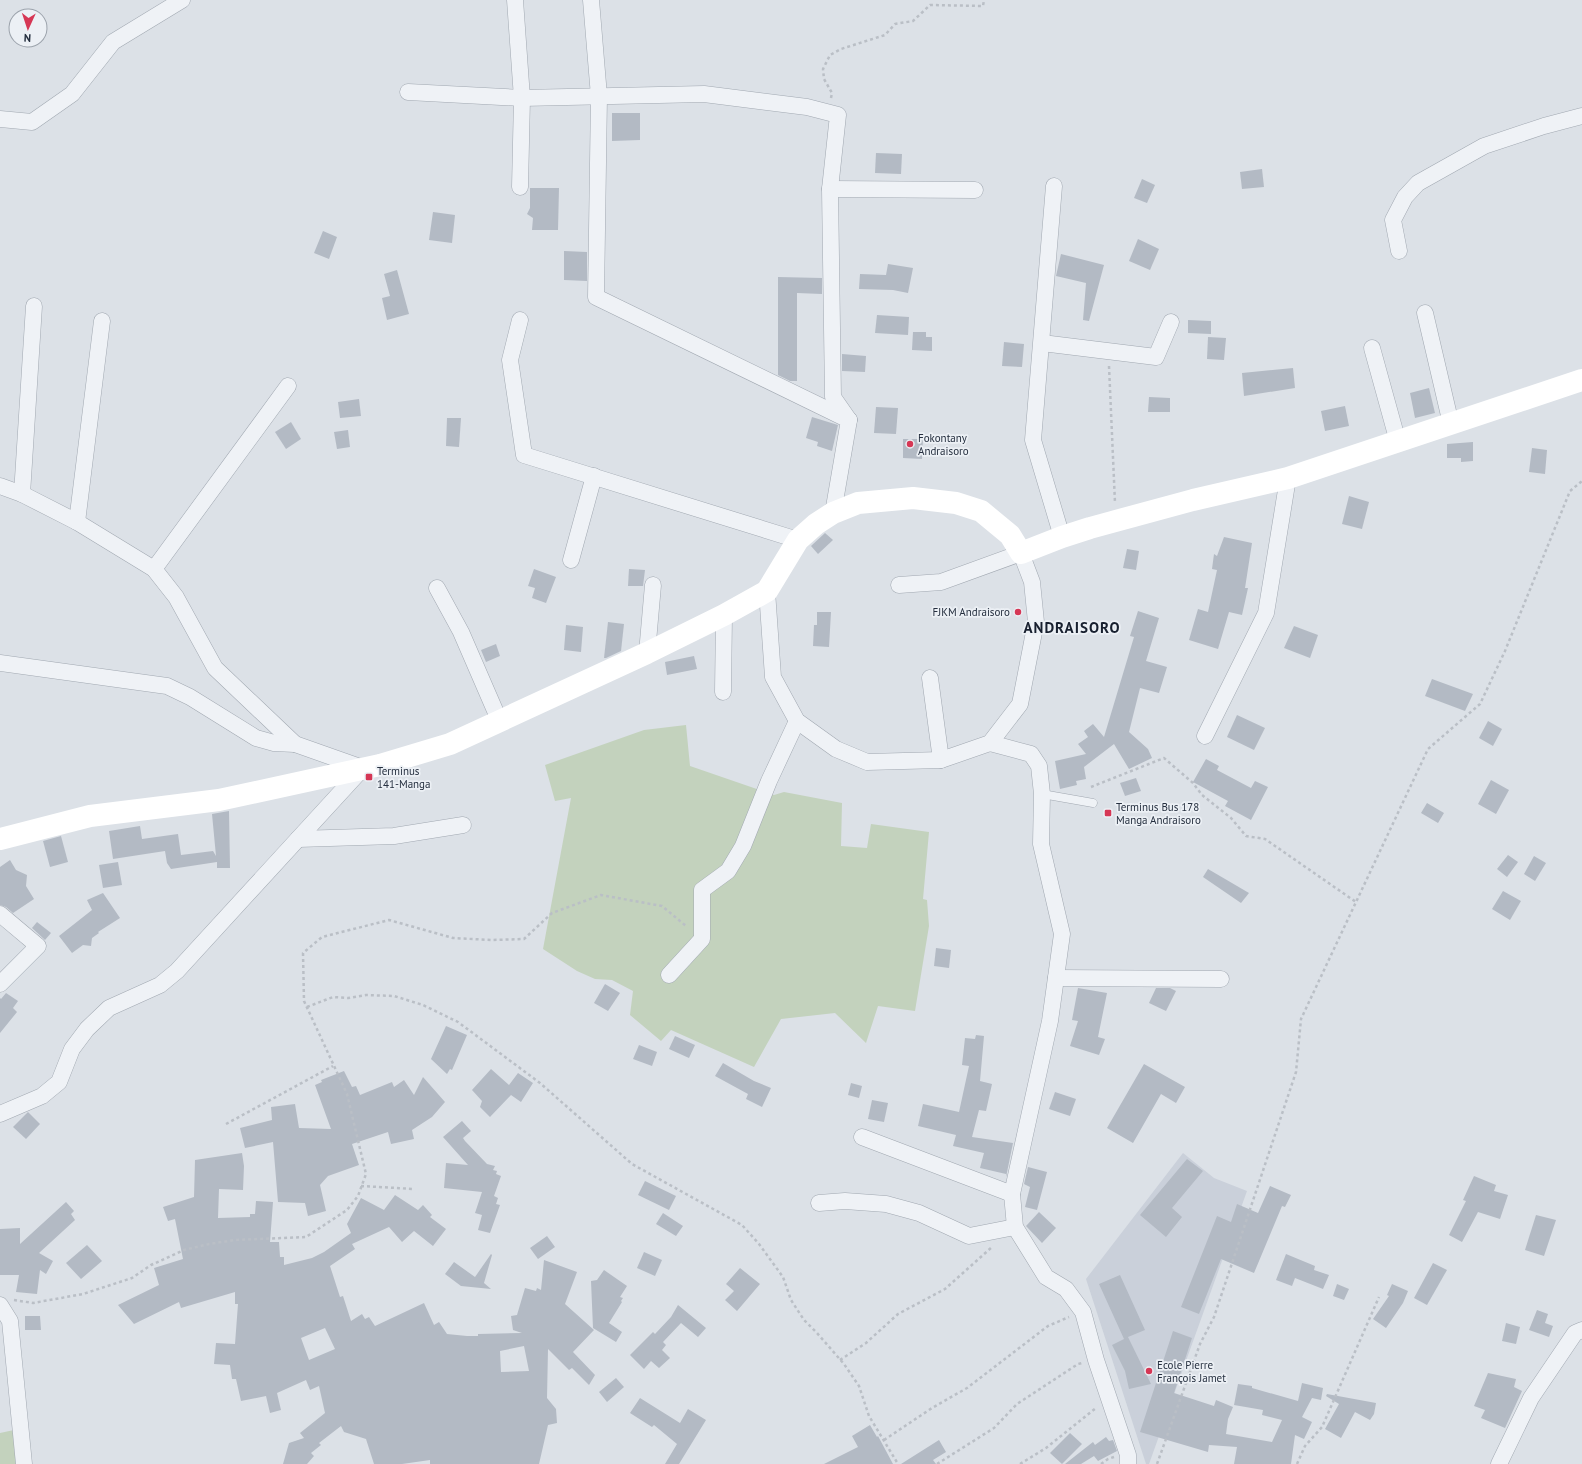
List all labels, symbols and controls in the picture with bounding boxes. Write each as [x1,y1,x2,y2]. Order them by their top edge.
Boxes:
north arrow [8,8,48,48]
text: N [23,31,31,45]
place label: Fokontany Andraisoro [918,431,969,458]
marker: Fokontany Andraisoro [905,439,915,449]
place label: FJKM Andraisoro [932,605,1010,619]
marker: FJKM Andraisoro [1013,607,1023,617]
district label: ANDRAISORO [1023,618,1121,637]
place label: Terminus 141-Manga [377,764,430,791]
marker: Terminus 141-Manga [364,772,374,782]
place label: Terminus Bus 178 Manga Andraisoro [1116,800,1201,827]
marker: Terminus Bus 178 Manga Andraisoro [1103,808,1113,818]
place label: Ecole Pierre François Jamet [1157,1358,1226,1385]
marker: Ecole Pierre François Jamet [1144,1366,1154,1376]

